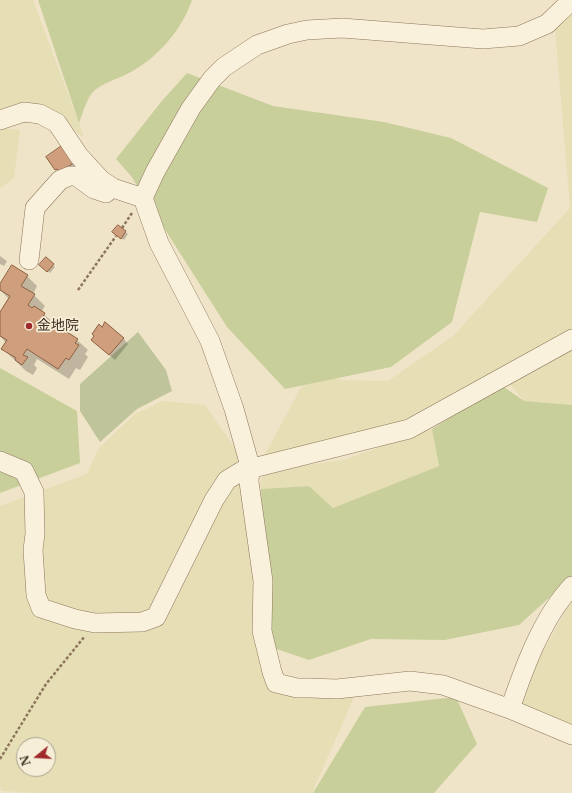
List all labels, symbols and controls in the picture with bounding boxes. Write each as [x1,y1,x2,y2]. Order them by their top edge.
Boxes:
place label: 金地院 [37,318,79,334]
marker: 金地院 [24,321,34,331]
north arrow [16,737,56,777]
text: N [17,753,34,767]

